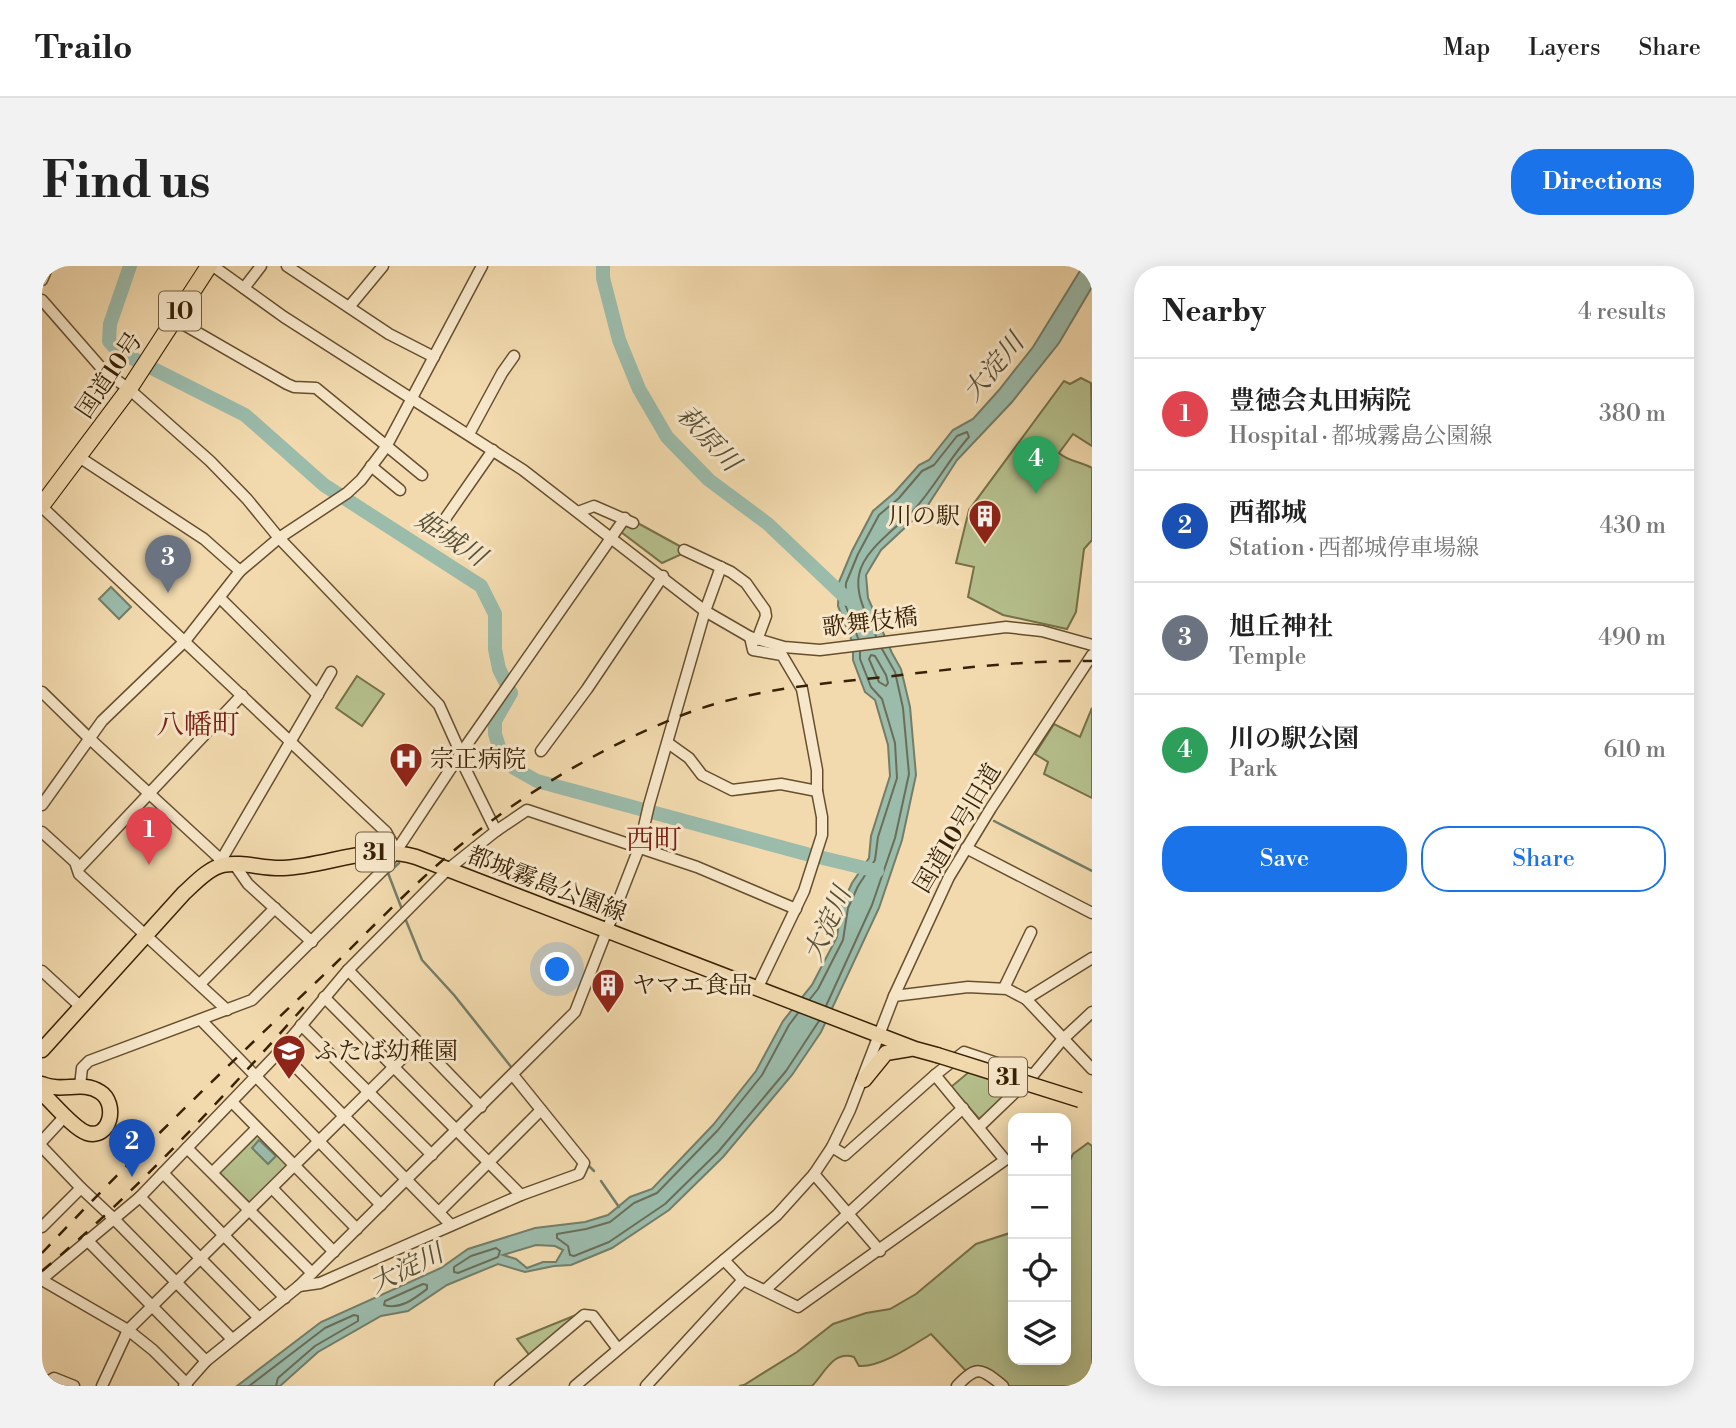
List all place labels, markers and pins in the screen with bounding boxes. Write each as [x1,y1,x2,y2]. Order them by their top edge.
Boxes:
pin: 4 [1013,436,1059,494]
building icon: 川の駅 [966,497,1004,546]
place label: 川の駅 [888,502,960,532]
pin: 3 [145,535,191,593]
hospital icon: 宗正病院 [387,740,425,789]
place label: 宗正病院 [430,745,526,775]
pin: 1 [126,807,172,865]
building icon: ヤマエ食品 [589,966,627,1015]
place label: ヤマエ食品 [632,971,752,1001]
school or university icon: ふたば幼稚園 [270,1032,308,1081]
place label: ふたば幼稚園 [314,1037,458,1067]
pin: 2 [109,1119,155,1177]

